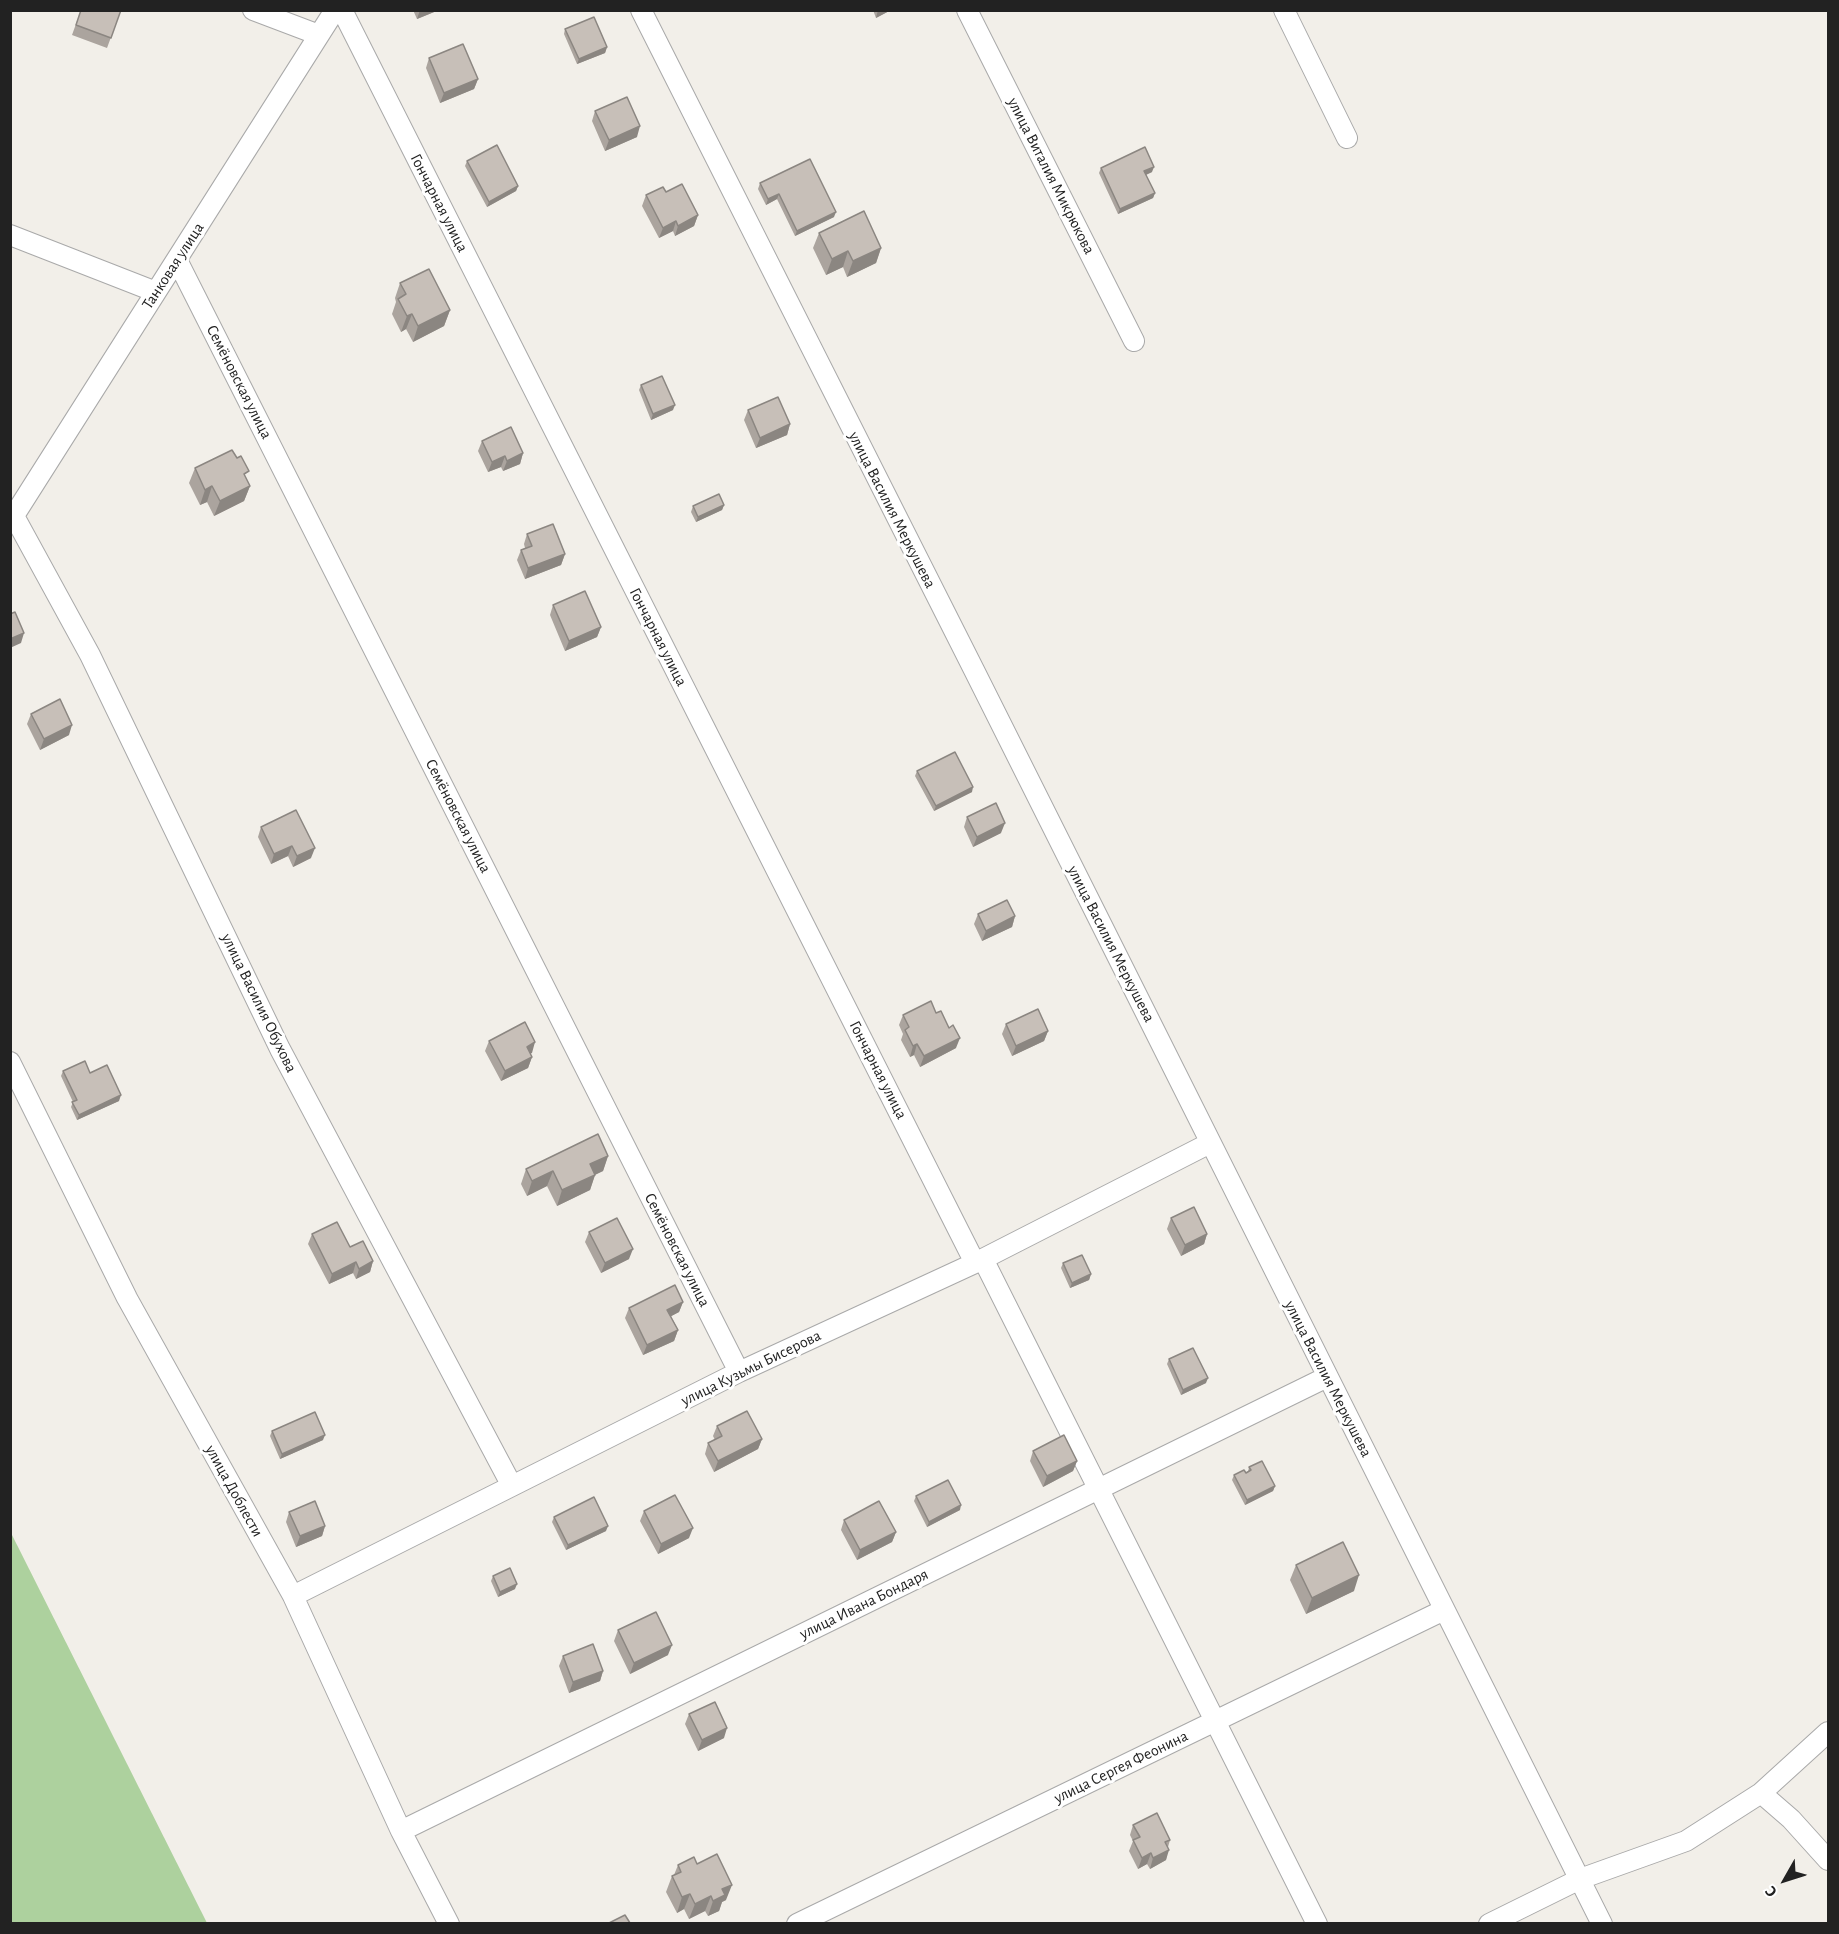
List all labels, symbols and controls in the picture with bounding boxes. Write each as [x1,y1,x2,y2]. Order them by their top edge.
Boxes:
street label: улица Виталия Микрюкова [1003,94,1099,258]
street label: Гончарная улица [406,150,472,256]
street label: Танковая улица [138,219,208,313]
street label: Семёновская улица [202,322,276,442]
street label: улица Василия Меркушева [844,428,940,592]
street label: Гончарная улица [625,584,691,690]
street label: Семёновская улица [421,756,495,876]
street label: улица Василия Меркушева [1063,862,1159,1026]
street label: улица Василия Обухова [217,930,301,1076]
street label: Гончарная улица [845,1017,911,1123]
street label: Семёновская улица [640,1190,714,1310]
street label: улица Василия Меркушева [1280,1297,1376,1461]
street label: улица Кузьмы Бисерова [678,1326,824,1410]
street label: улица Доблести [201,1442,267,1540]
street label: улица Ивана Бондаря [796,1564,932,1644]
street label: улица Сергея Феонина [1051,1726,1191,1808]
north arrow [1755,1850,1815,1910]
text: С [1762,1883,1780,1900]

